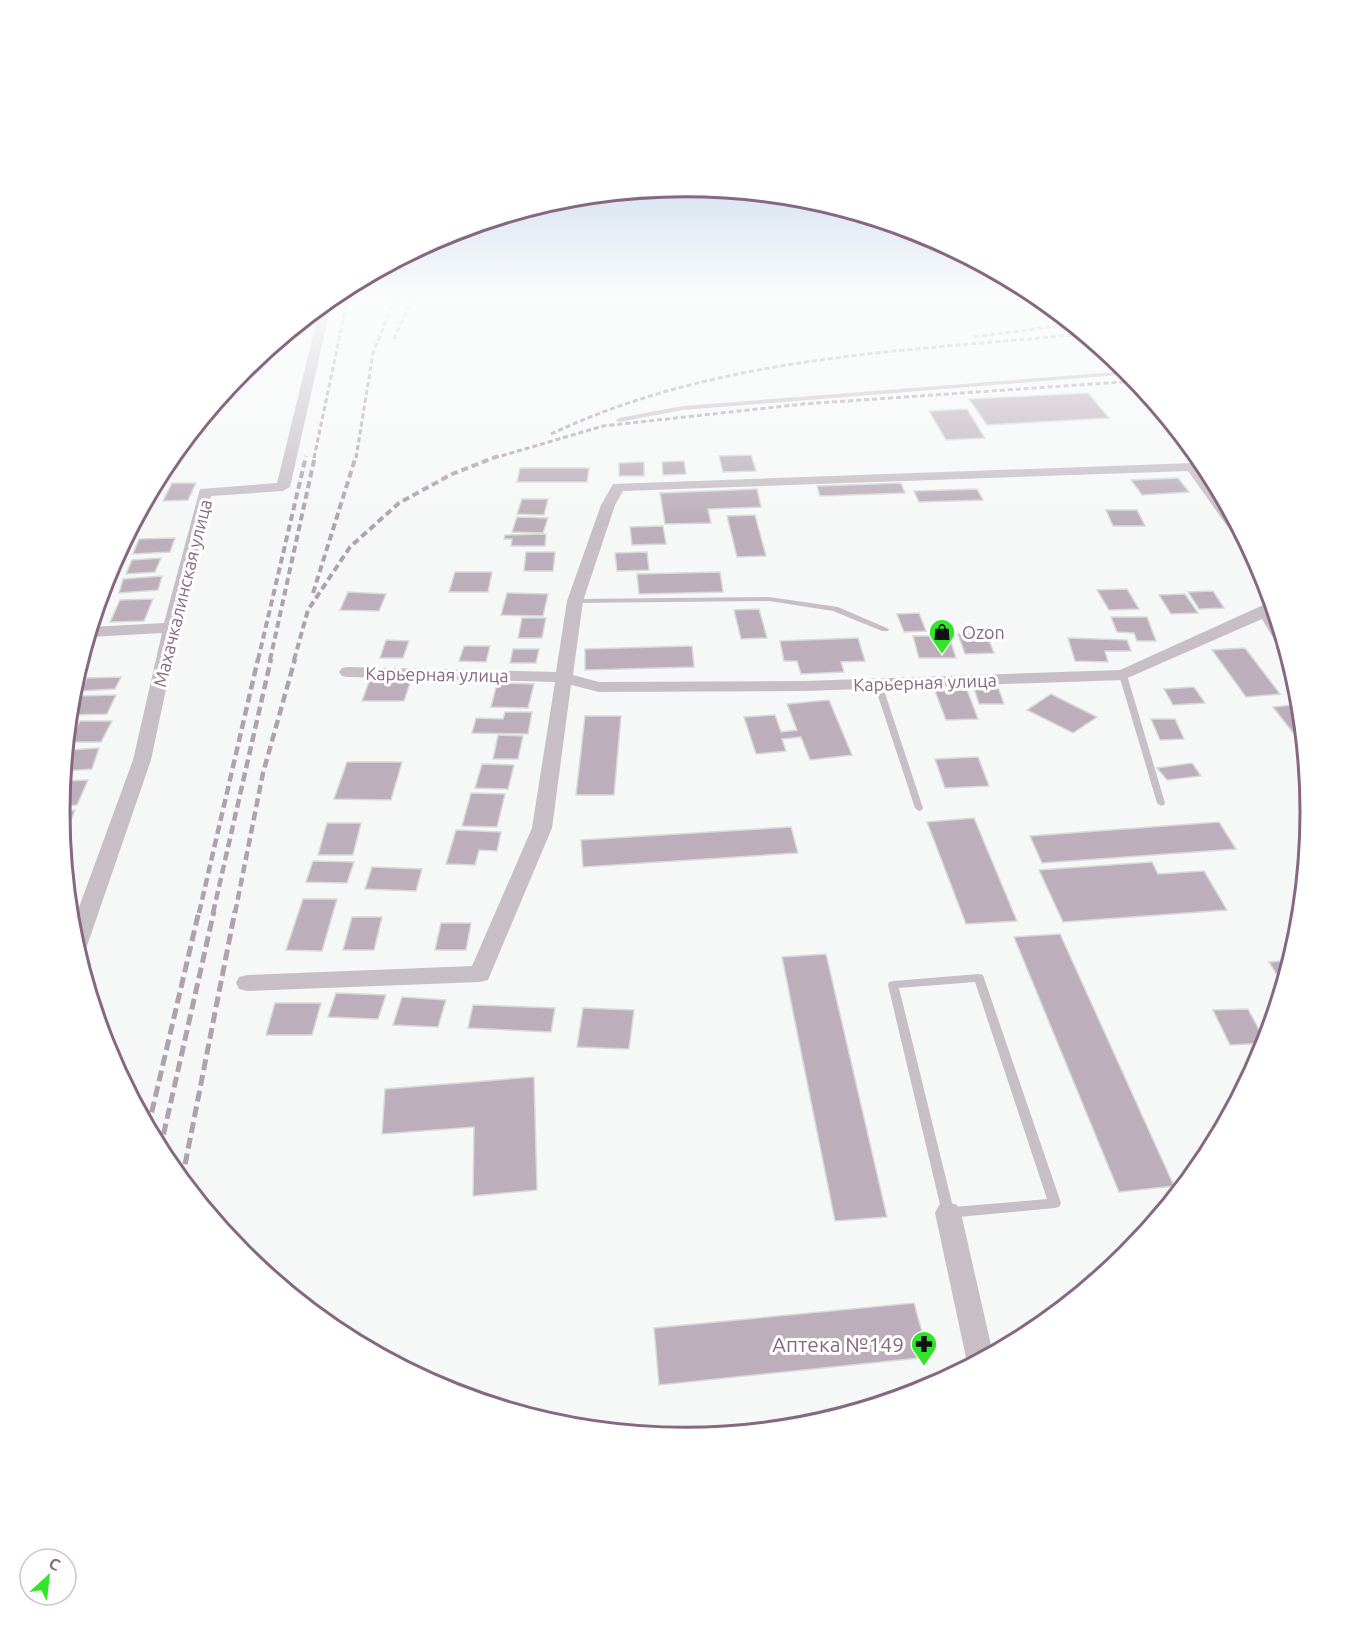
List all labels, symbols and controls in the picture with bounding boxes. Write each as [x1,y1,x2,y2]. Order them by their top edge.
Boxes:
street label: Махачкалинская улица [149,497,215,689]
shop icon: Ozon [927,617,957,655]
place label: Ozon [962,622,1005,642]
street label: Карьерная улица [365,663,509,685]
street label: Карьерная улица [853,670,997,694]
pharmacy icon: Аптека №149 [909,1329,939,1367]
place label: Аптека №149 [772,1332,904,1356]
north arrow [18,1547,78,1607]
text: С [46,1553,63,1574]

